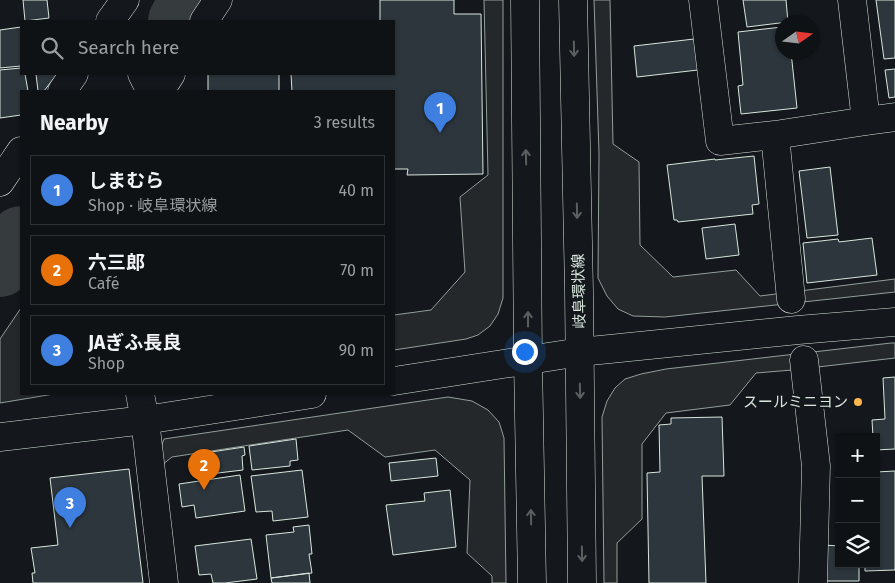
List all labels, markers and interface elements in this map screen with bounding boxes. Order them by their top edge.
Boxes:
north arrow [775,15,820,60]
search box [20,20,395,75]
icon: search [38,34,66,62]
text: Search here [78,36,179,59]
one-way arrow [569,40,579,56]
pin: 1 [424,92,456,133]
text: Nearby [40,110,108,136]
text: 3 results [314,113,375,132]
one-way arrow [522,149,531,165]
text: しまむら [88,169,164,192]
text: 1 [53,181,61,200]
text: 40 m [339,181,374,200]
text: Shop · 岐阜環状線 [88,196,217,215]
one-way arrow [572,202,582,219]
text: 六三郎 [88,251,145,274]
street label: 岐阜環状線 [569,253,589,329]
text: 2 [53,261,61,280]
text: 70 m [340,261,374,280]
text: Café [88,274,119,293]
one-way arrow [523,312,533,328]
text: JAぎふ長良 [88,331,181,354]
your location [512,339,538,365]
text: 3 [53,341,61,360]
text: 90 m [339,341,374,360]
text: Shop [88,354,125,373]
one-way arrow [575,382,585,399]
place label: スールミニヨン [743,393,848,411]
marker: スールミニヨン [852,396,864,408]
map controls [835,433,880,568]
button: + [835,433,880,478]
pin: 2 [188,449,220,490]
button: − [835,478,880,523]
pin: 3 [54,487,86,528]
one-way arrow [526,509,536,526]
button: layers [835,523,880,568]
one-way arrow [577,545,587,561]

